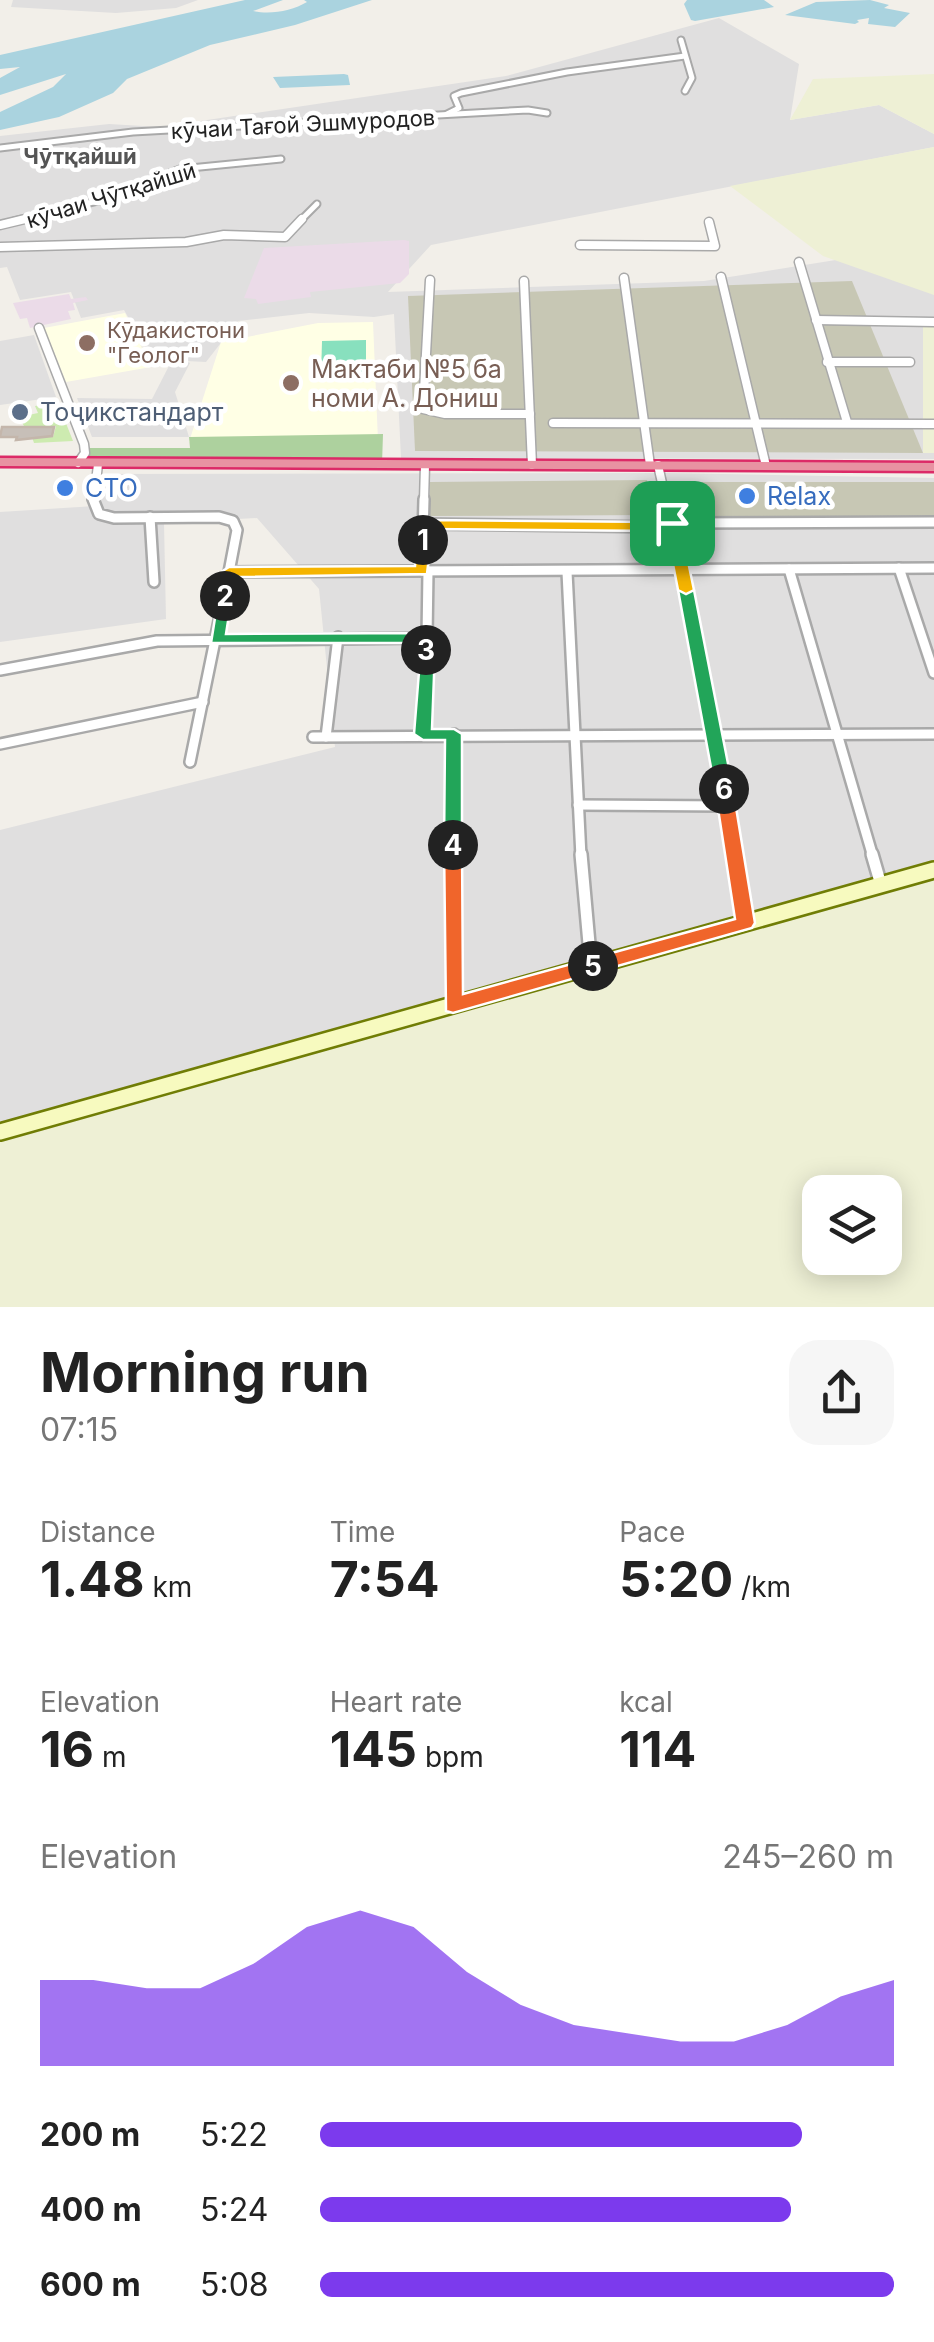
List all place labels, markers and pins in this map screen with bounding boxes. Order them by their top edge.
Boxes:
place label: Кӯдакистони "Геолог" [107,317,245,368]
marker: Кӯдакистони "Геолог" [76,332,98,354]
place label: Мактаби №5 ба номи А. Дониш [311,354,502,413]
marker: Мактаби №5 ба номи А. Дониш [280,372,302,394]
place label: Тоҷикстандарт [40,397,224,427]
marker: Тоҷикстандарт [9,401,31,423]
place label: СТО [85,473,138,503]
marker: СТО [54,477,76,499]
pin [630,481,715,566]
place label: Relax [767,481,831,511]
marker: Relax [736,485,758,507]
pin: 1 [398,515,448,565]
pin: 2 [200,571,250,621]
pin: 3 [401,625,451,675]
pin: 6 [699,764,749,814]
pin: 4 [428,820,478,870]
pin: 5 [568,941,618,991]

